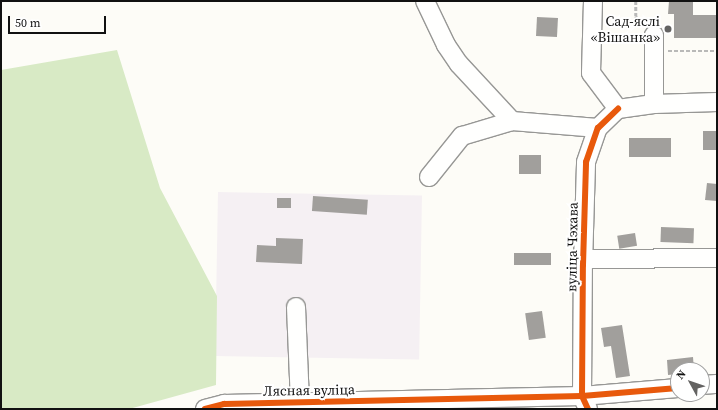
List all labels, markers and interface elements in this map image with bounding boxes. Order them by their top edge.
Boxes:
scale bar [10,8,108,34]
place label: Сад-яслі «Вішанка» [591,13,660,46]
text: 50 m [15,15,41,31]
marker: Сад-яслі «Вішанка» [663,24,673,34]
street label: вуліца Чэхава [563,202,581,292]
north arrow [670,362,710,402]
text: N [673,367,690,383]
street label: Лясная вуліца [263,381,355,399]

